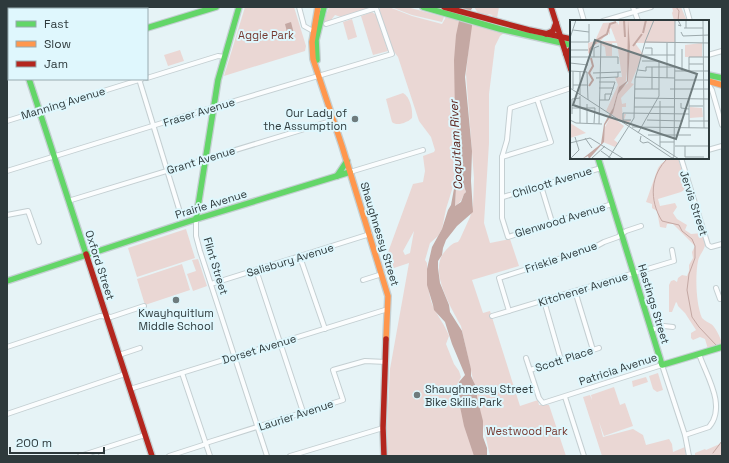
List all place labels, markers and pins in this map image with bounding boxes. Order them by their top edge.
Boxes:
place label: Our Lady of the Assumption [263,106,347,133]
marker: Our Lady of the Assumption [350,114,360,124]
marker: Kwayhquitlum Middle School [171,295,181,305]
place label: Kwayhquitlum Middle School [138,306,214,333]
place label: Shaughnessy Street Bike Skills Park [425,382,533,409]
marker: Shaughnessy Street Bike Skills Park [412,390,422,400]

